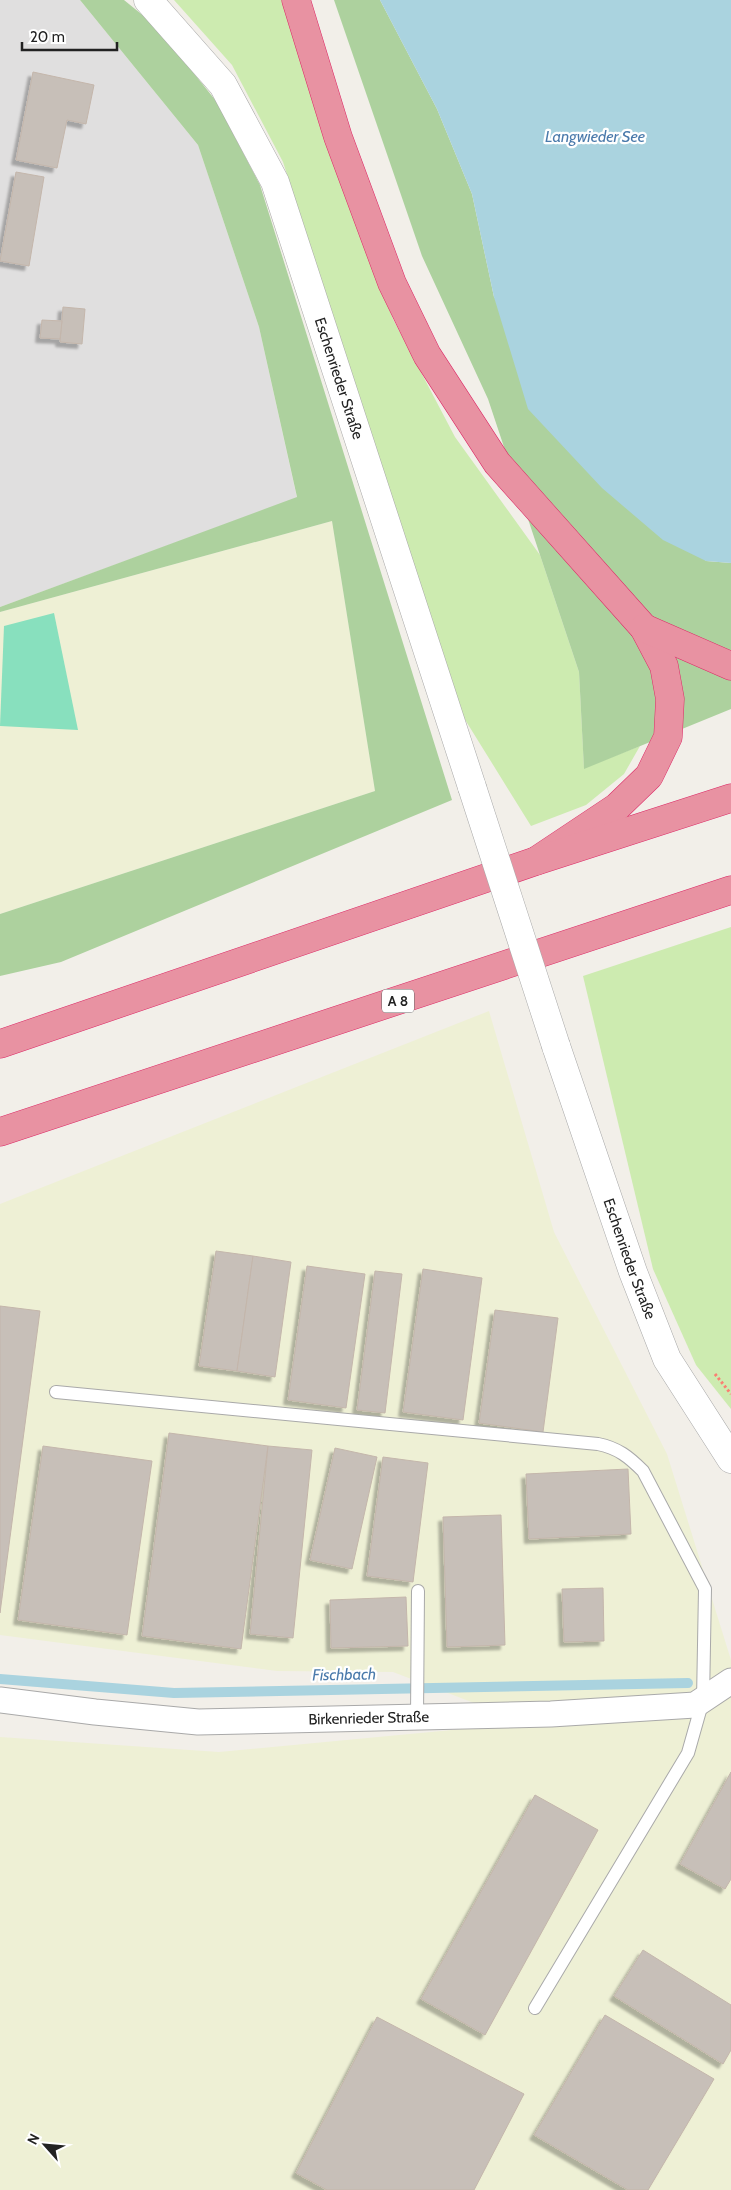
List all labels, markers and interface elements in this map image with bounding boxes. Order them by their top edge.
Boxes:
scale bar [22,20,118,52]
text: 20 m [30,28,65,46]
water label: Langwieder See [545,127,645,146]
street label: Eschenrieder Straße [311,315,367,442]
road number: A 8 [382,989,414,1012]
street label: Eschenrieder Straße [600,1196,660,1322]
water label: Fischbach [312,1664,376,1685]
street label: Birkenrieder Straße [308,1708,430,1728]
north arrow [20,2120,70,2170]
text: N [23,2131,44,2148]

